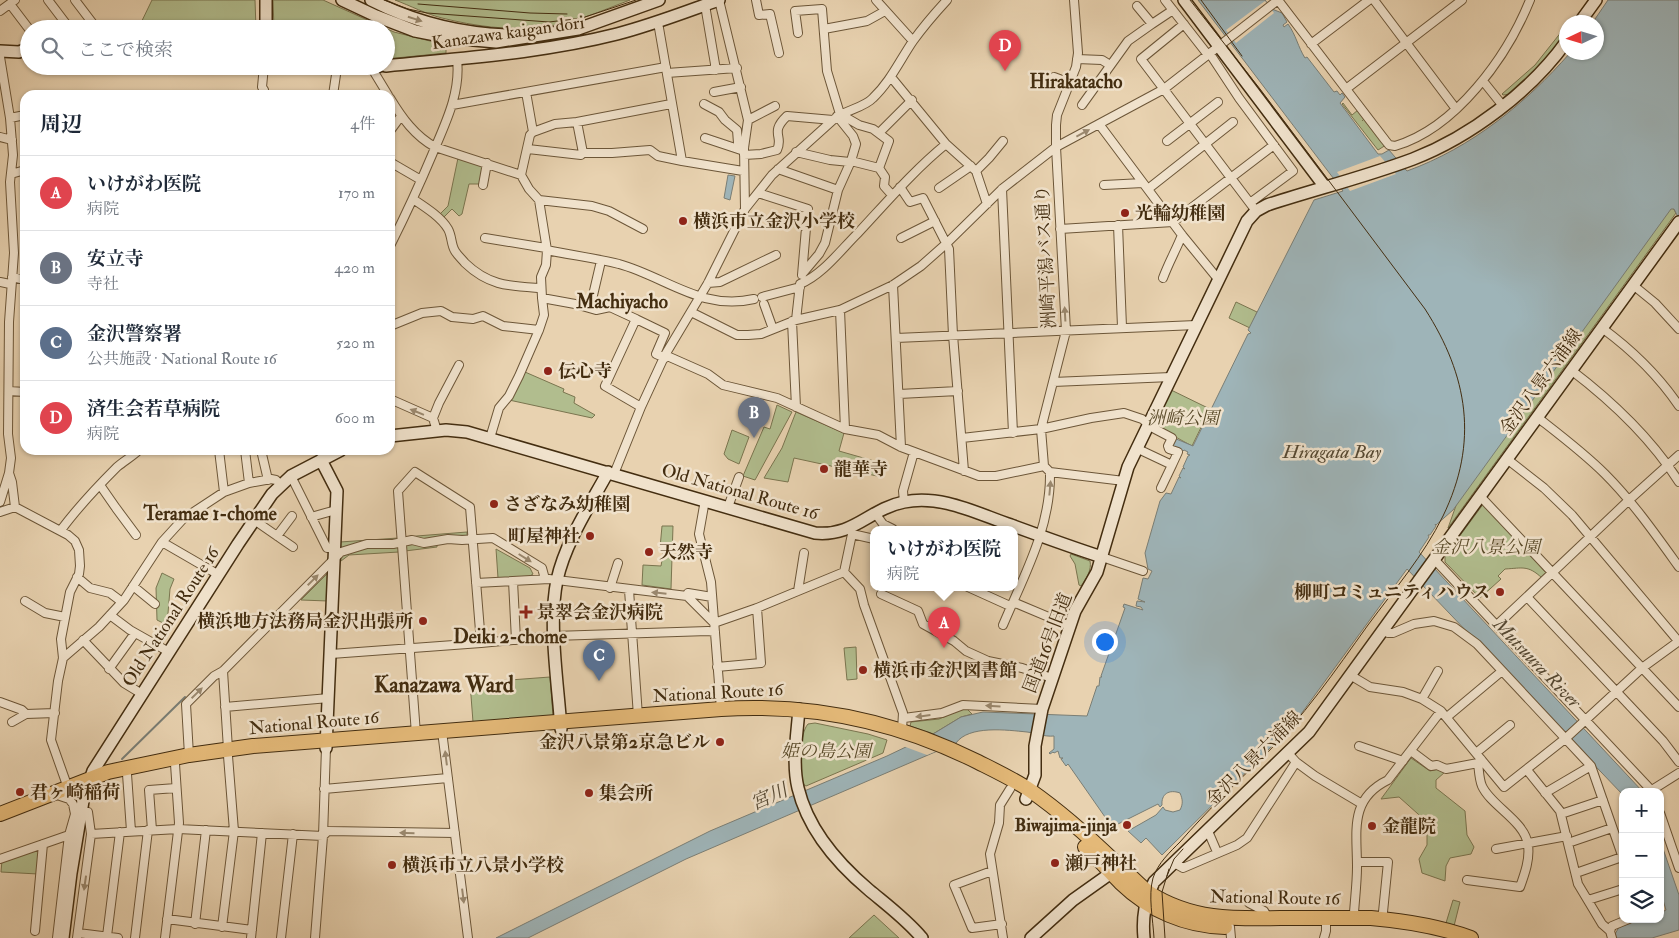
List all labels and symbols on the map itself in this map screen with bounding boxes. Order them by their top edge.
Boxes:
street label: Kanazawa kaigan dōri [430,11,586,55]
north arrow [1559,15,1604,60]
one-way arrow [408,16,423,24]
pin: D [989,30,1021,71]
district label: Hirakatacho [1030,70,1123,94]
one-way arrow [1076,129,1090,137]
street label: 洲崎平潟バス通り [1031,184,1061,330]
place label: 光輪幼稚園 [1135,202,1225,225]
marker: 光輪幼稚園 [1119,207,1131,219]
place label: 横浜市立金沢小学校 [693,210,855,233]
marker: 横浜市立金沢小学校 [677,215,689,227]
district label: Machiyacho [575,290,668,315]
one-way arrow [1061,306,1069,322]
street label: 金沢八景六浦線 [1495,324,1587,440]
place label: 伝心寺 [558,360,612,383]
marker: 伝心寺 [542,365,554,377]
pin: B [738,397,770,438]
park label: 洲崎公園 [1147,407,1222,430]
one-way arrow [410,408,425,415]
water label: Hiragata Bay [1282,440,1382,464]
place label: 龍華寺 [834,458,888,481]
street label: Old National Route 16 [659,459,822,526]
marker: 龍華寺 [818,463,830,475]
one-way arrow [1046,480,1054,496]
place label: さざなみ幼稚園 [504,493,630,516]
marker: さざなみ幼稚園 [488,498,500,510]
district label: Teramae 1-chome [142,502,277,526]
place label: 町屋神社 [508,525,580,548]
marker: 町屋神社 [584,530,596,542]
park label: 金沢八景公園 [1432,536,1543,559]
place label: 天然寺 [659,541,713,564]
street label: Old National Route 16 [117,542,225,691]
marker: 天然寺 [643,546,655,558]
one-way arrow [519,553,532,562]
one-way arrow [307,574,319,586]
place label: 柳町コミュニティハウス [1294,581,1490,604]
marker: 柳町コミュニティハウス [1494,586,1506,598]
one-way arrow [651,589,667,597]
street label: 国道16号旧道 [1018,590,1078,696]
place label: 景翠会金沢病院 [537,601,663,624]
marker: 景翠会金沢病院 [519,605,533,619]
pin: A [928,607,960,648]
place label: 横浜地方法務局金沢出張所 [197,610,413,633]
water label: Mutsuura River [1487,612,1587,714]
marker: 横浜地方法務局金沢出張所 [417,615,429,627]
district label: Deiki 2-chome [453,625,567,649]
your location [1092,629,1118,655]
pin: C [583,640,615,681]
place label: 横浜市金沢図書館 [873,659,1017,682]
marker: 横浜市金沢図書館 [857,664,869,676]
district label: Kanazawa Ward [374,671,514,699]
street label: National Route 16 [652,678,785,708]
one-way arrow [191,687,203,699]
one-way arrow [985,702,1001,710]
street label: National Route 16 [248,706,381,740]
street label: 金沢八景六浦線 [1201,706,1307,812]
one-way arrow [915,712,931,720]
place label: 金沢八景第2京急ビル [539,731,710,754]
marker: 金沢八景第2京急ビル [714,736,726,748]
park label: 姫の島公園 [781,740,874,763]
one-way arrow [442,750,450,766]
water label: 宮川 [747,777,793,816]
place label: 君ヶ崎稲荷 [30,781,120,804]
place label: 集会所 [599,782,653,805]
marker: 君ヶ崎稲荷 [14,786,26,798]
marker: 集会所 [583,787,595,799]
place label: Biwajima-jinja [1014,814,1118,837]
place label: 金龍院 [1382,815,1436,838]
marker: Biwajima-jinja [1121,819,1133,831]
marker: 金龍院 [1366,820,1378,832]
one-way arrow [398,829,414,837]
place label: 瀬戸神社 [1065,852,1137,875]
place label: 横浜市立八景小学校 [402,854,564,877]
marker: 瀬戸神社 [1049,857,1061,869]
marker: 横浜市立八景小学校 [386,859,398,871]
one-way arrow [81,875,89,891]
street label: National Route 16 [1210,885,1341,911]
one-way arrow [459,889,467,905]

